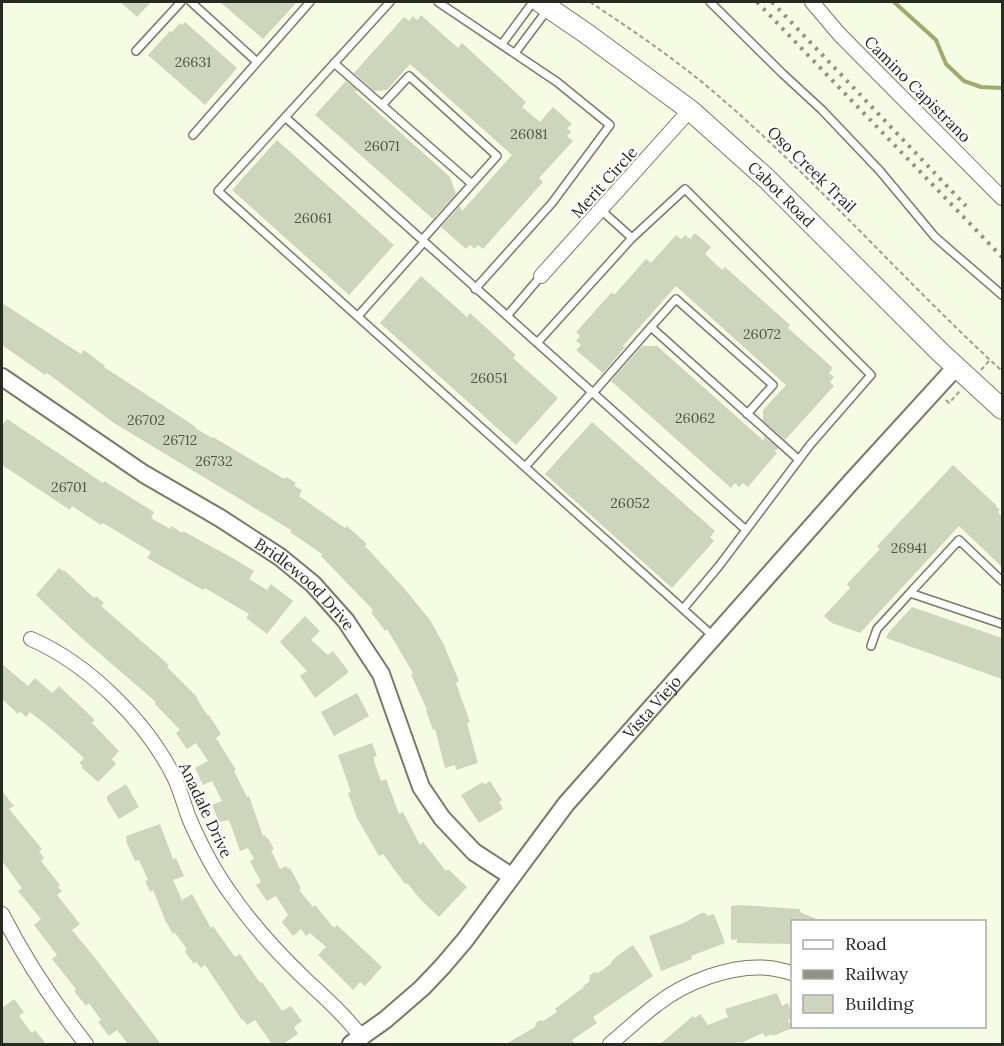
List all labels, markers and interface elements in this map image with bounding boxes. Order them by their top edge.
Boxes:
street label: Camino Capistrano [860,31,976,147]
house number: 26631 [175,53,211,71]
street label: Oso Creek Trail [763,122,861,216]
house number: 26081 [510,125,548,143]
house number: 26071 [364,137,400,155]
street label: Merit Circle [567,142,642,222]
street label: Cabot Road [744,157,819,231]
house number: 26061 [294,209,332,227]
house number: 26072 [743,325,781,343]
house number: 26051 [470,369,508,387]
house number: 26062 [675,409,715,427]
house number: 26702 [127,411,165,429]
house number: 26712 [163,431,197,449]
house number: 26732 [195,452,233,470]
house number: 26701 [51,478,87,496]
house number: 26052 [610,494,650,512]
street label: Bridlewood Drive [251,533,359,634]
house number: 26941 [891,539,927,557]
street label: Vista Viejo [618,671,685,743]
street label: Anadale Drive [175,758,237,861]
legend [791,920,986,1028]
text: Road [845,932,887,955]
text: Railway [845,962,909,985]
text: Building [845,992,915,1015]

